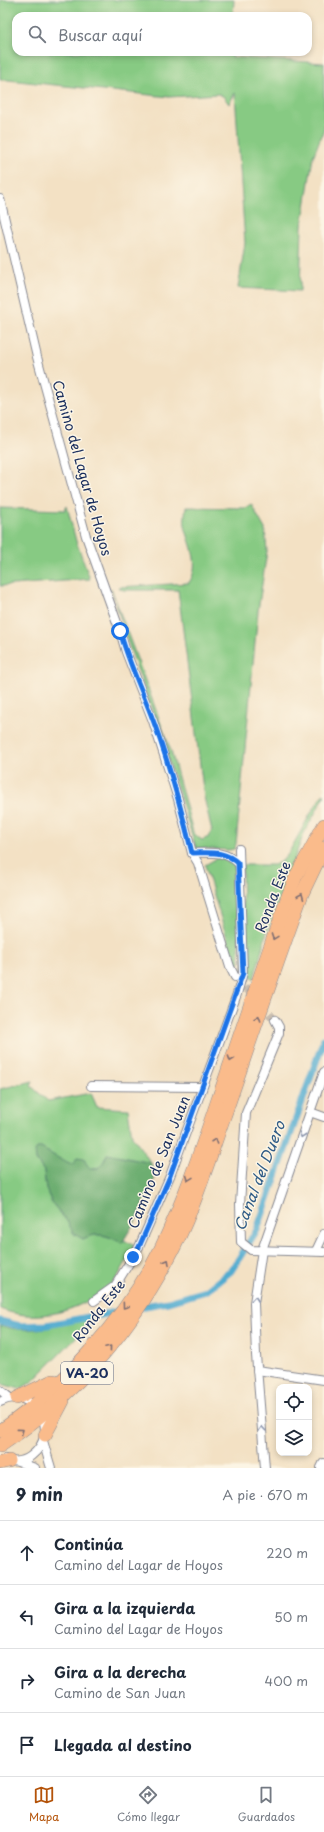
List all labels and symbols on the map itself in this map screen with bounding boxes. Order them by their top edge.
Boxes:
street label: Camino del Lagar de Hoyos [47,378,118,558]
route start [111,622,129,640]
street label: Ronda Este [249,858,296,935]
one-way arrow [297,893,305,900]
one-way arrow [270,933,279,940]
one-way arrow [253,1015,262,1022]
one-way arrow [227,1056,236,1063]
street label: Camino de San Juan [122,1092,195,1232]
water label: Canal del Duero [227,1117,290,1234]
one-way arrow [298,1132,306,1139]
one-way arrow [211,1138,219,1145]
one-way arrow [186,1175,194,1182]
route end [124,1248,142,1266]
one-way arrow [162,1259,169,1266]
street label: Ronda Este [67,1275,130,1347]
one-way arrow [250,1296,259,1302]
one-way arrow [123,1302,130,1309]
one-way arrow [104,1345,111,1352]
road number: VA-20 [61,1362,113,1384]
one-way arrow [258,1426,267,1432]
one-way arrow [17,1429,24,1436]

